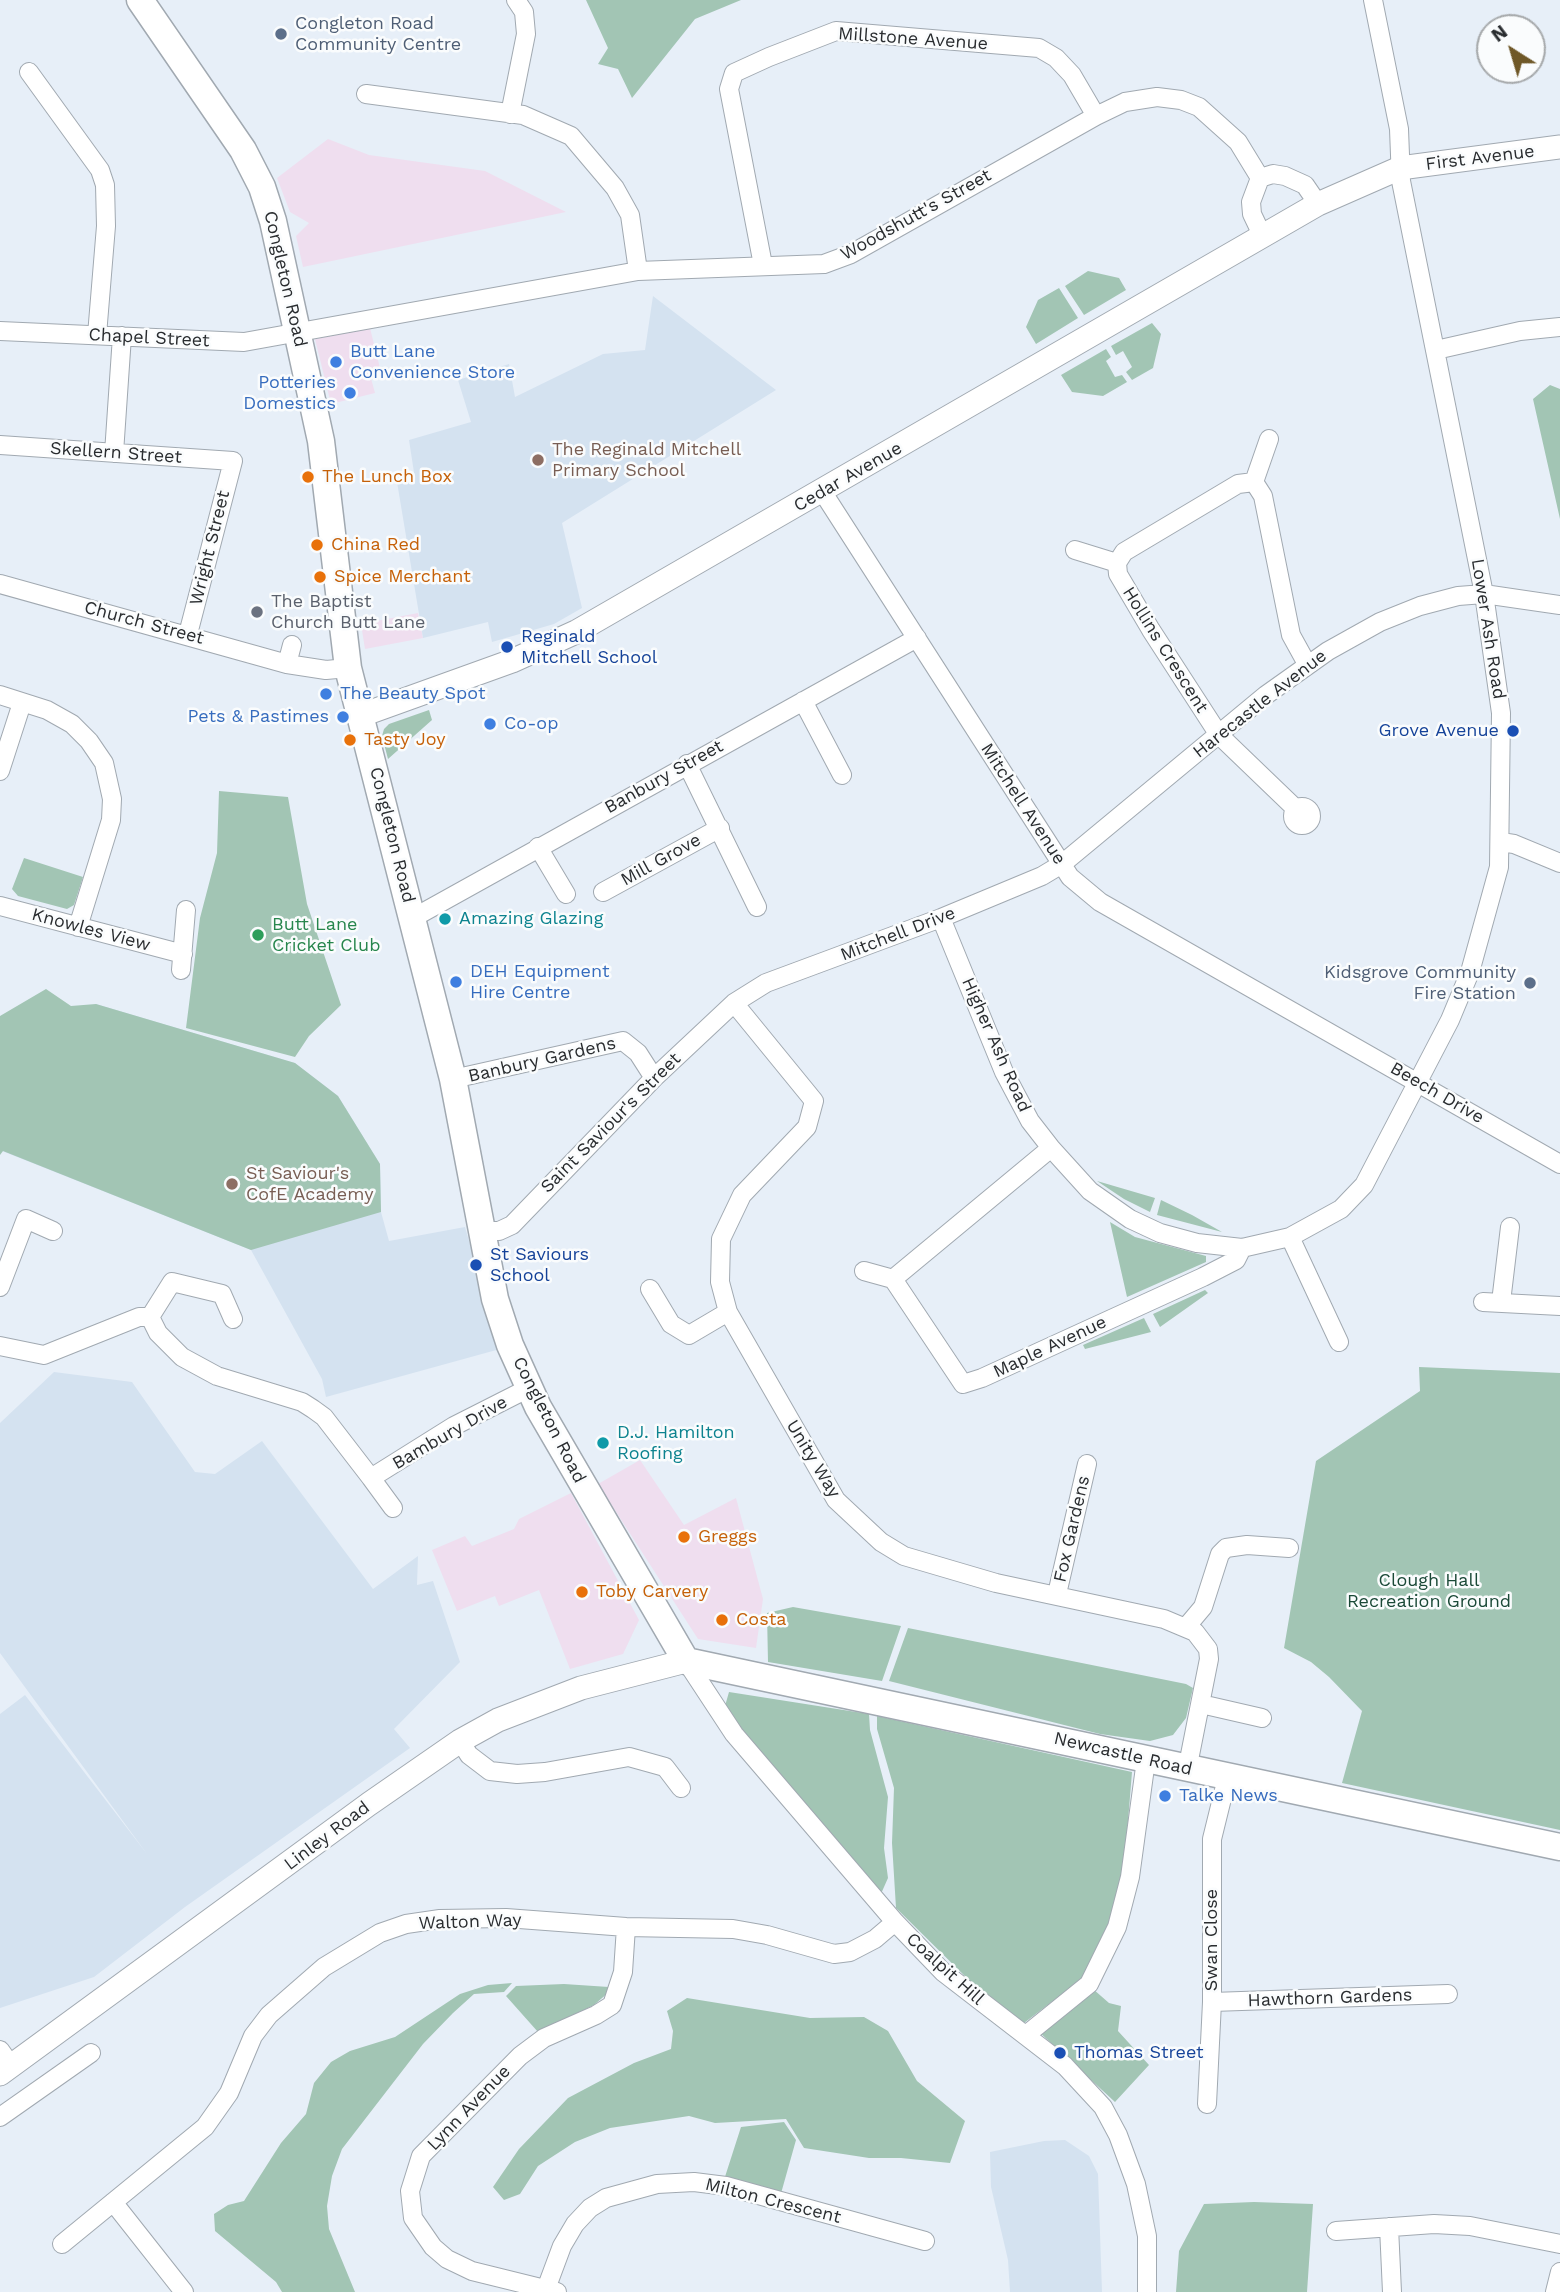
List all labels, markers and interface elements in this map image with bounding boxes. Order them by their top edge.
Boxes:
place label: Congleton Road Community Centre [295,13,461,56]
north arrow [1476,14,1546,84]
text: N [1487,20,1512,47]
street label: Millstone Avenue [837,23,989,55]
marker: Congleton Road Community Centre [273,26,289,42]
street label: First Avenue [1424,141,1536,175]
street label: Woodshutt's Street [837,165,995,265]
street label: Congleton Road [259,209,311,349]
street label: Chapel Street [88,324,210,352]
place label: Butt Lane Convenience Store [350,341,515,384]
marker: Butt Lane Convenience Store [328,354,344,370]
place label: Potteries Domestics [243,372,336,414]
marker: Potteries Domestics [342,385,358,401]
street label: Cedar Avenue [790,437,906,517]
street label: Skellern Street [49,438,183,468]
place label: The Reginald Mitchell Primary School [552,439,741,482]
marker: The Reginald Mitchell Primary School [530,452,546,468]
place label: The Lunch Box [322,466,452,488]
marker: The Lunch Box [300,469,316,485]
street label: Wright Street [185,488,235,608]
place label: China Red [331,534,420,556]
marker: China Red [309,537,325,553]
street label: Lower Ash Road [1466,557,1510,701]
place label: Spice Merchant [334,566,471,588]
marker: Spice Merchant [312,569,328,585]
street label: Hollins Crescent [1117,583,1213,717]
place label: The Baptist Church Butt Lane [271,591,425,634]
street label: Church Street [82,597,206,649]
marker: The Baptist Church Butt Lane [249,604,265,620]
place label: Reginald Mitchell School [521,626,657,668]
marker: Reginald Mitchell School [499,639,515,655]
street label: Harecastle Avenue [1189,645,1331,763]
place label: The Beauty Spot [340,683,485,705]
marker: The Beauty Spot [318,686,334,702]
place label: Pets & Pastimes [188,706,329,728]
marker: Pets & Pastimes [335,709,351,725]
place label: Co-op [504,713,558,735]
marker: Co-op [482,716,498,732]
place label: Grove Avenue [1379,720,1499,742]
marker: Grove Avenue [1505,723,1521,739]
place label: Tasty Joy [364,729,446,751]
marker: Tasty Joy [342,732,358,748]
street label: Banbury Street [601,735,727,819]
street label: Mitchell Avenue [976,739,1070,869]
street label: Congleton Road [365,765,419,905]
street label: Mill Grove [617,829,705,891]
street label: Mitchell Drive [838,902,958,966]
street label: Knowles View [29,904,153,956]
place label: Amazing Glazing [459,908,603,930]
marker: Amazing Glazing [437,911,453,927]
place label: Butt Lane Cricket Club [272,914,380,956]
marker: Butt Lane Cricket Club [250,927,266,943]
place label: DEH Equipment Hire Centre [470,961,610,1004]
place label: Kidsgrove Community Fire Station [1324,962,1516,1004]
marker: DEH Equipment Hire Centre [448,974,464,990]
street label: Higher Ash Road [957,974,1035,1116]
marker: Kidsgrove Community Fire Station [1522,975,1538,991]
street label: Banbury Gardens [466,1033,618,1087]
street label: Saint Saviour's Street [536,1048,686,1198]
street label: Beech Drive [1386,1057,1488,1129]
place label: St Saviour's CofE Academy [246,1163,373,1206]
marker: St Saviour's CofE Academy [224,1176,240,1192]
place label: St Saviours School [490,1244,589,1286]
marker: St Saviours School [468,1257,484,1273]
street label: Maple Avenue [990,1311,1110,1383]
street label: Congleton Road [508,1353,590,1487]
street label: Bambury Drive [389,1391,511,1475]
street label: Unity Way [781,1416,845,1502]
place label: D.J. Hamilton Roofing [617,1422,735,1464]
marker: D.J. Hamilton Roofing [595,1435,611,1451]
street label: Fox Gardens [1049,1474,1095,1584]
place label: Greggs [698,1526,757,1548]
marker: Greggs [676,1529,692,1545]
park label: Clough Hall Recreation Ground [1347,1570,1511,1612]
place label: Toby Carvery [596,1581,708,1603]
marker: Toby Carvery [574,1584,590,1600]
place label: Costa [736,1609,786,1631]
marker: Costa [714,1612,730,1628]
street label: Newcastle Road [1052,1728,1194,1780]
place label: Talke News [1179,1785,1278,1807]
marker: Talke News [1157,1788,1173,1804]
street label: Linley Road [280,1797,374,1875]
street label: Swan Close [1201,1889,1223,1991]
street label: Walton Way [418,1909,522,1935]
street label: Coalpit Hill [902,1928,988,2010]
street label: Hawthorn Gardens [1247,1984,1413,2012]
place label: Thomas Street [1074,2042,1204,2064]
marker: Thomas Street [1052,2045,1068,2061]
street label: Lynn Avenue [423,2061,515,2155]
street label: Milton Crescent [703,2174,843,2228]

